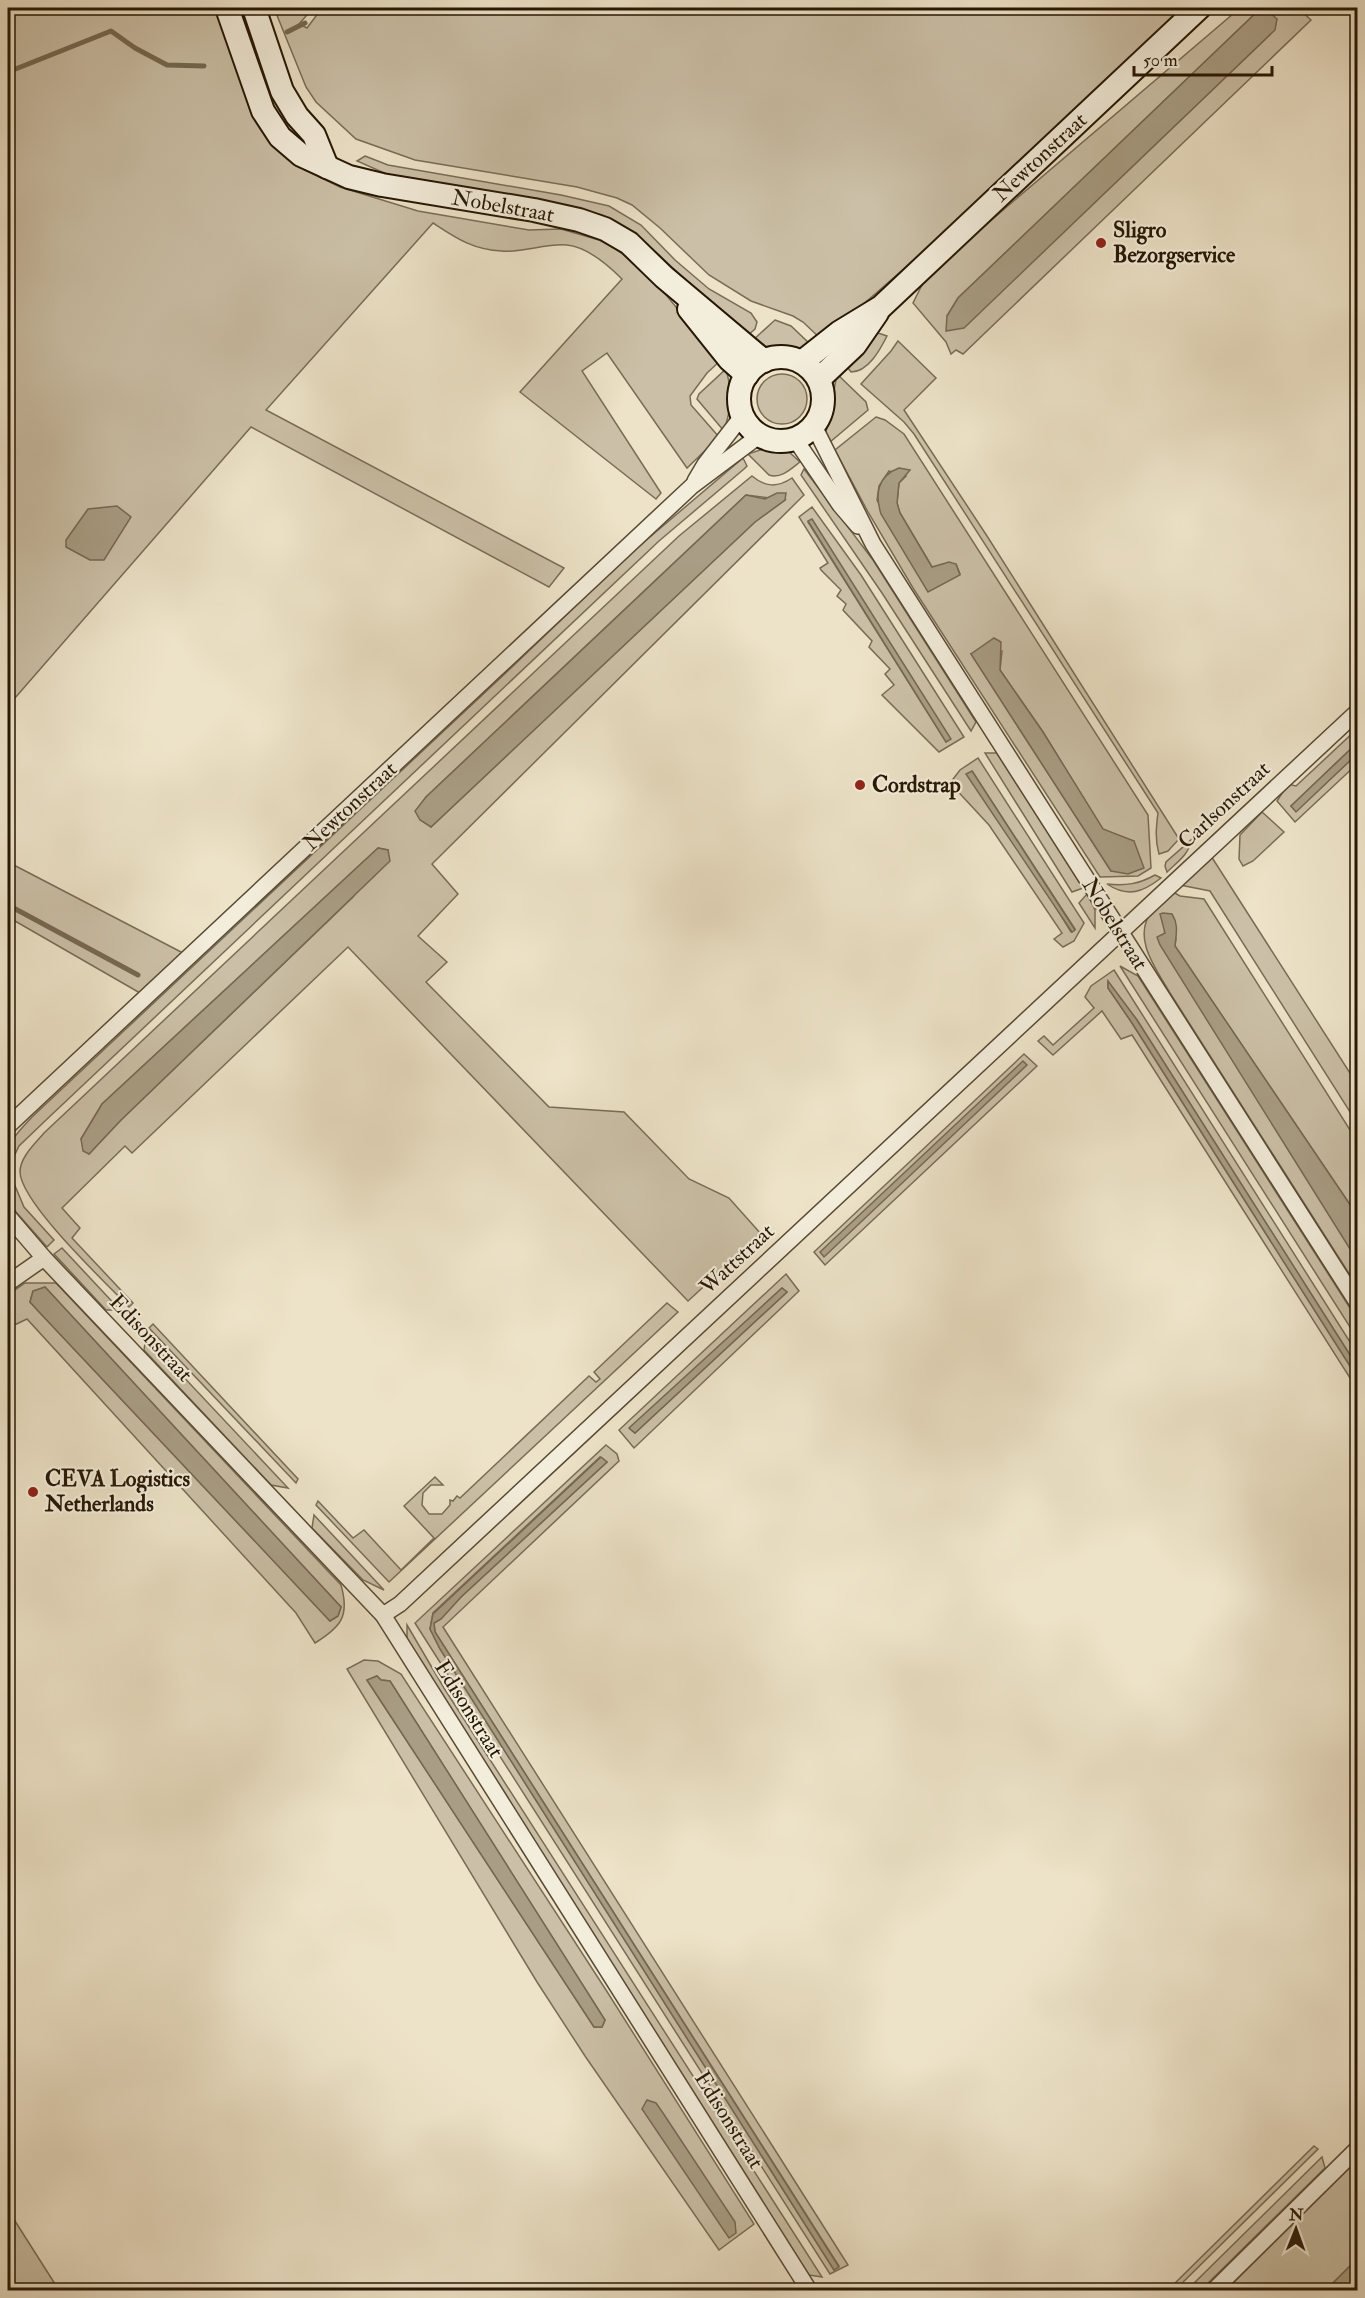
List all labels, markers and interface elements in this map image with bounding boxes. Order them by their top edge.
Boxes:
scale bar [1134,39,1272,77]
text: 50 m [1143,49,1178,72]
street label: Newtonstraat [987,106,1093,208]
street label: Nobelstraat [450,183,556,229]
place label: Sligro Bezorgservice [1113,216,1236,270]
marker: Sligro Bezorgservice [1094,236,1108,250]
street label: Newtonstraat [297,755,403,857]
street label: Carlsonstraat [1172,755,1276,855]
place label: Cordstrap [872,771,961,800]
marker: Cordstrap [853,778,867,792]
street label: Nobelstraat [1076,873,1154,975]
street label: Wattstraat [693,1217,780,1301]
street label: Edisonstraat [103,1288,199,1388]
place label: CEVA Logistics Netherlands [44,1465,190,1518]
marker: CEVA Logistics Netherlands [26,1485,40,1499]
street label: Edisonstraat [428,1655,510,1763]
street label: Edisonstraat [688,2066,770,2174]
north arrow [1266,2199,1326,2259]
text: N [1288,2205,1304,2225]

